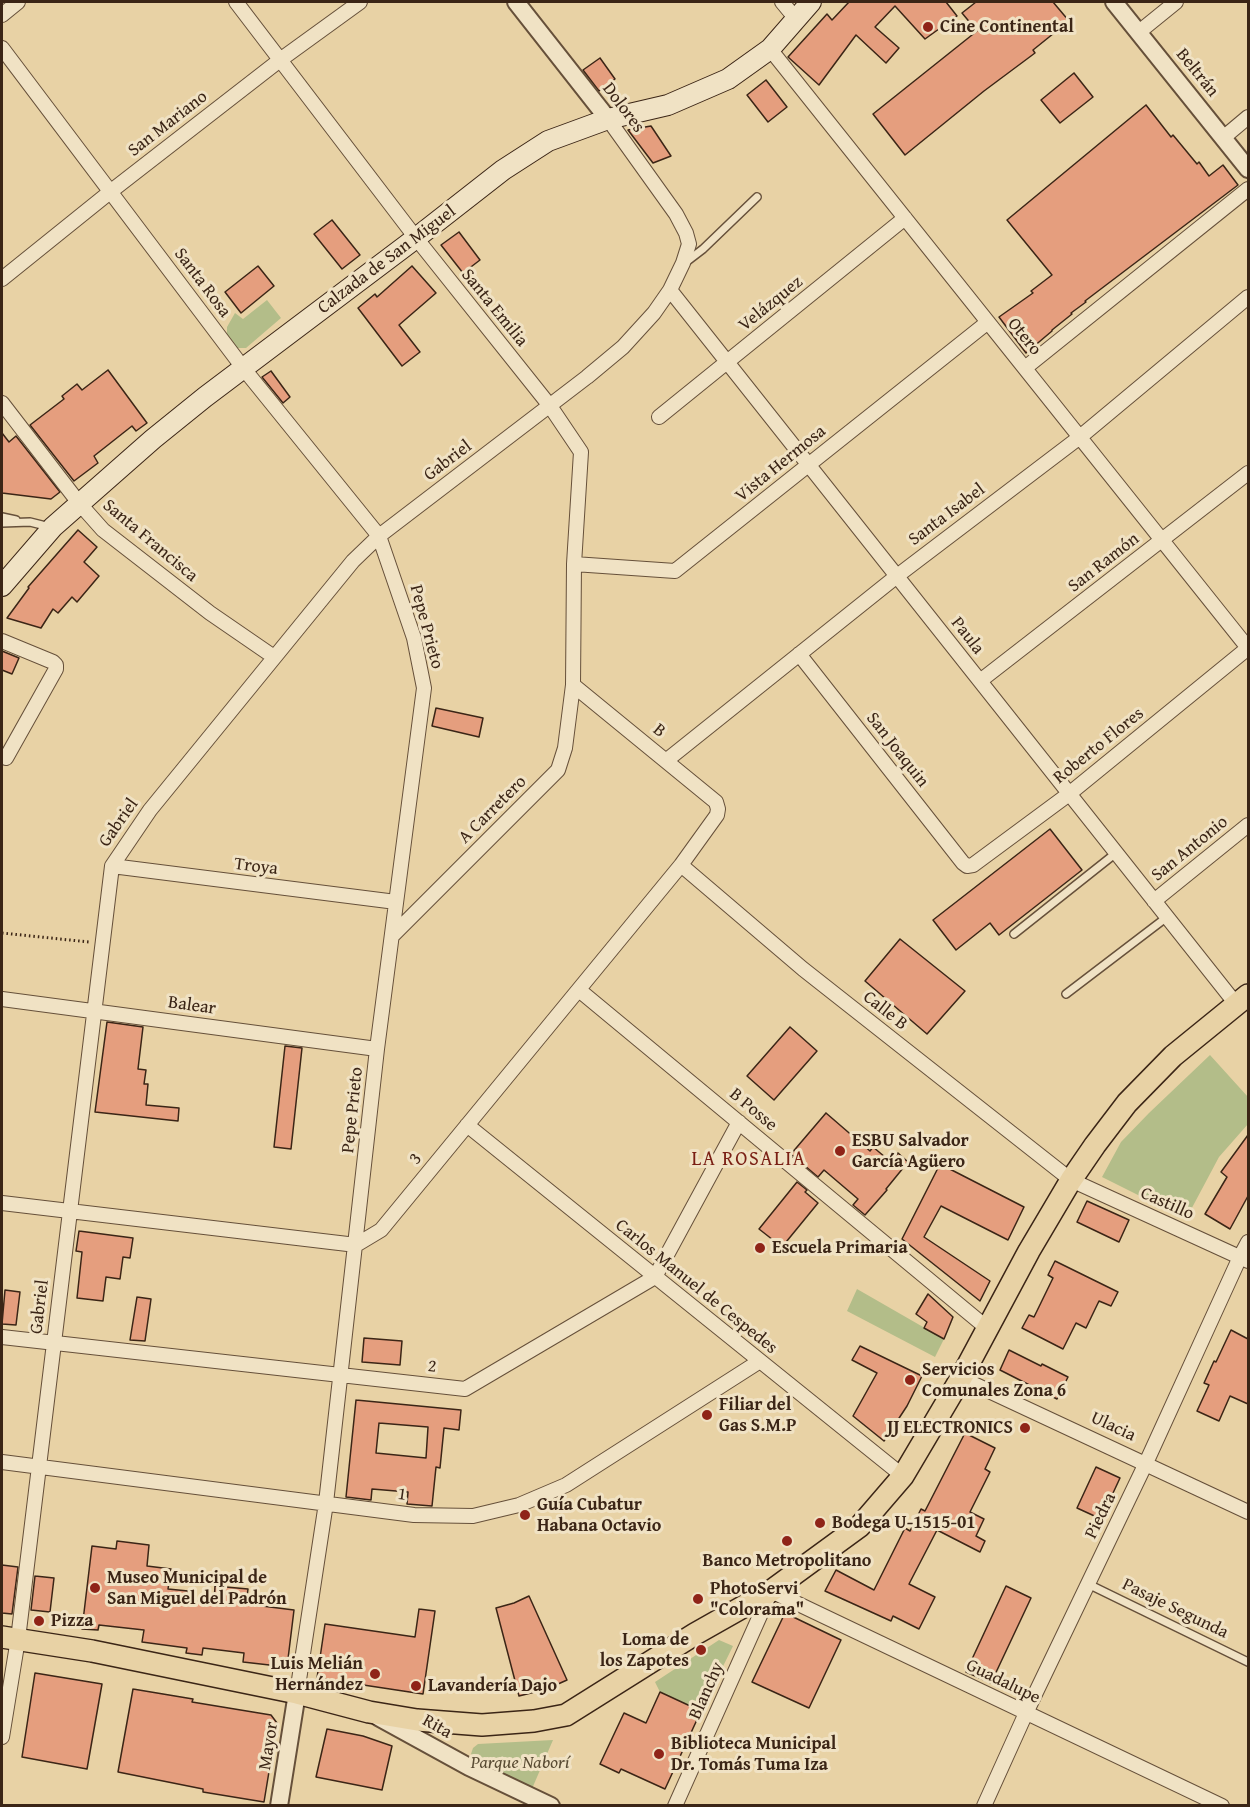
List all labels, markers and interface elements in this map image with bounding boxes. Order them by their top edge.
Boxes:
place label: Cine Continental [940,16,1074,38]
marker: Cine Continental [921,20,935,34]
street label: Beltrán [1171,44,1223,102]
street label: Dolores [597,79,649,137]
street label: San Mariano [124,86,212,162]
street label: Calzada de San Miguel [314,201,460,319]
street label: Santa Rosa [169,244,235,322]
street label: Santa Emilia [456,265,532,351]
street label: Velázquez [735,272,807,336]
street label: Otero [1002,314,1046,360]
street label: Vista Hermosa [731,421,831,507]
street label: Gabriel [420,436,476,486]
street label: Santa Isabel [904,479,990,551]
street label: Santa Francisca [98,495,202,587]
street label: San Ramón [1064,529,1144,597]
street label: Pepe Prieto [404,582,448,672]
street label: Paula [946,613,988,659]
street label: Roberto Flores [1049,703,1149,789]
street label: San Joaquin [861,708,933,792]
street label: B [648,719,670,743]
street label: A Carretero [454,771,532,849]
street label: Gabriel [95,795,143,851]
street label: San Antonio [1147,812,1233,886]
street label: Troya [233,854,279,880]
street label: Calle B [858,987,912,1035]
street label: Balear [167,992,217,1020]
street label: Pepe Prieto [338,1066,368,1154]
street label: B Posse [725,1084,781,1136]
place label: ESBU Salvador García Agüero [852,1130,969,1172]
marker: ESBU Salvador García Agüero [833,1144,847,1158]
district label: LA ROSALIA [692,1148,806,1172]
street label: 3 [405,1149,427,1169]
street label: Castillo [1137,1183,1197,1225]
street label: Carlos Manuel de Cespedes [611,1215,781,1359]
place label: Escuela Primaria [772,1237,908,1259]
marker: Escuela Primaria [753,1241,767,1255]
street label: Gabriel [26,1279,54,1335]
street label: 2 [427,1356,437,1378]
place label: Servicios Comunales Zona 6 [922,1359,1066,1402]
marker: Servicios Comunales Zona 6 [903,1373,917,1387]
place label: Filiar del Gas S.M.P [719,1394,796,1436]
street label: Ulacia [1087,1407,1139,1447]
marker: Filiar del Gas S.M.P [700,1408,714,1422]
place label: JJ ELECTRONICS [887,1417,1013,1439]
marker: JJ ELECTRONICS [1018,1421,1032,1435]
street label: 1 [396,1484,408,1506]
street label: Piedra [1081,1489,1121,1543]
place label: Guía Cubatur Habana Octavio [537,1494,661,1537]
marker: Guía Cubatur Habana Octavio [518,1508,532,1522]
place label: Bodega U-1515-01 [832,1512,976,1534]
marker: Bodega U-1515-01 [813,1516,827,1530]
marker: Banco Metropolitano [780,1534,794,1548]
place label: Banco Metropolitano [703,1550,871,1572]
place label: Museo Municipal de San Miguel del Padrón [107,1567,287,1610]
street label: Pasaje Segunda [1118,1574,1232,1644]
place label: PhotoServi "Colorama" [710,1578,804,1620]
marker: Museo Municipal de San Miguel del Padrón [88,1581,102,1595]
marker: PhotoServi "Colorama" [691,1592,705,1606]
place label: Pizza [51,1610,93,1632]
marker: Pizza [32,1614,46,1628]
place label: Loma de los Zapotes [600,1629,689,1672]
marker: Loma de los Zapotes [694,1643,708,1657]
place label: Luis Melián Hernández [271,1653,363,1696]
street label: Guadalupe [962,1655,1044,1709]
street label: Blanchy [685,1659,729,1723]
marker: Luis Melián Hernández [368,1667,382,1681]
place label: Lavandería Dajo [428,1675,557,1697]
marker: Lavandería Dajo [409,1679,423,1693]
street label: Rita [419,1710,455,1744]
street label: Mayor [255,1720,283,1772]
place label: Biblioteca Municipal Dr. Tomás Tuma Iza [671,1733,836,1776]
marker: Biblioteca Municipal Dr. Tomás Tuma Iza [652,1747,666,1761]
park label: Parque Naborí [471,1752,569,1774]

